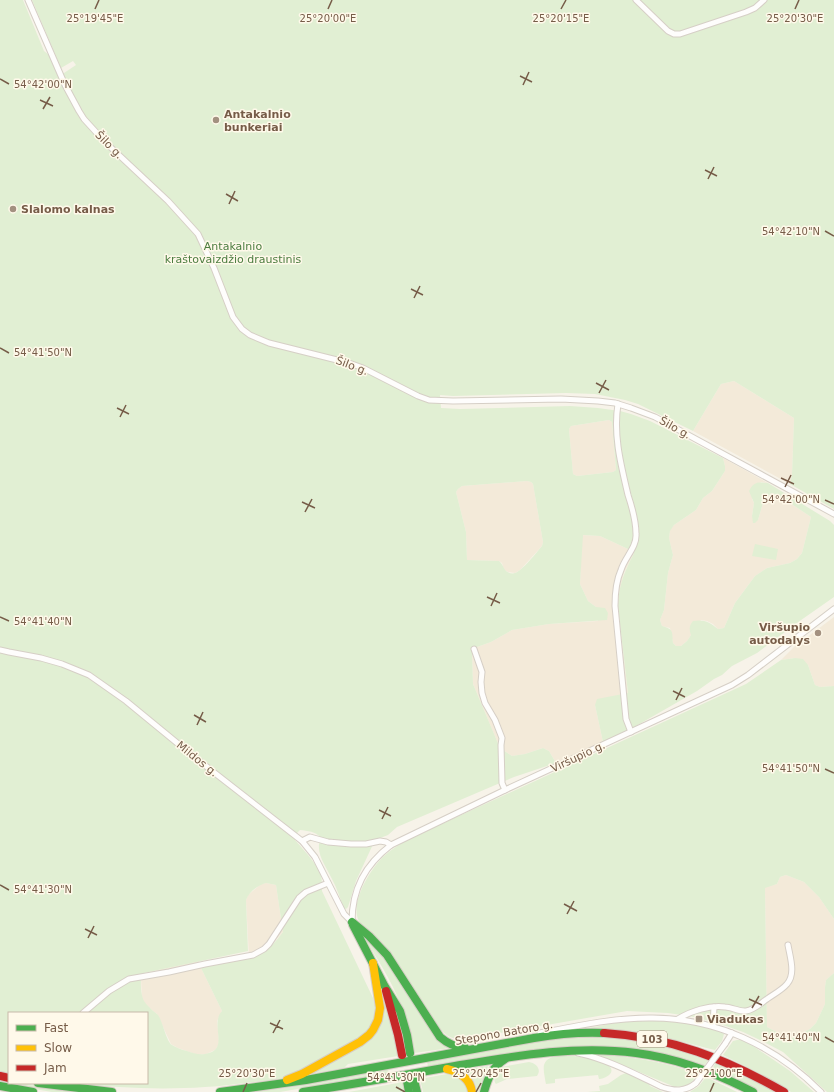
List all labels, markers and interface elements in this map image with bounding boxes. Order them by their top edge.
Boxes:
text: 25°19'45"E [67,13,123,24]
text: 25°20'00"E [300,13,356,24]
text: 25°20'15"E [533,13,589,24]
text: 25°20'30"E [767,13,823,24]
text: 54°42'00"N [14,79,72,90]
place label: Antakalnio bunkeriai [224,108,291,134]
marker: Antakalnio bunkeriai [211,115,221,125]
street label: Šilo g. [92,128,126,162]
place label: Slalomo kalnas [21,203,115,216]
marker: Slalomo kalnas [8,204,18,214]
text: 54°42'10"N [762,226,820,237]
park label: Antakalnio kraštovaizdžio draustinis [165,240,302,266]
text: 54°41'50"N [14,347,72,358]
street label: Šilo g. [334,354,370,378]
street label: Šilo g. [657,414,693,442]
text: 54°42'00"N [762,494,820,505]
text: 54°41'40"N [14,616,72,627]
place label: Viršupio autodalys [749,621,810,647]
marker: Viršupio autodalys [813,628,823,638]
street label: Mildos g. [174,739,220,779]
street label: Viršupio g. [549,739,607,775]
text: 54°41'50"N [762,763,820,774]
text: 54°41'30"N [14,884,72,895]
legend [8,1012,148,1084]
place label: Viadukas [707,1013,764,1026]
marker: Viadukas [694,1014,704,1024]
street label: Stepono Batoro g. [454,1018,554,1048]
text: Fast [44,1021,68,1035]
road number: 103 [637,1031,667,1047]
text: 54°41'40"N [762,1032,820,1043]
text: Slow [44,1041,72,1055]
text: Jam [43,1061,67,1075]
text: 25°20'30"E [219,1068,275,1079]
text: 25°20'45"E [453,1068,509,1079]
text: 25°21'00"E [686,1068,742,1079]
text: 54°41'30"N [367,1072,425,1083]

